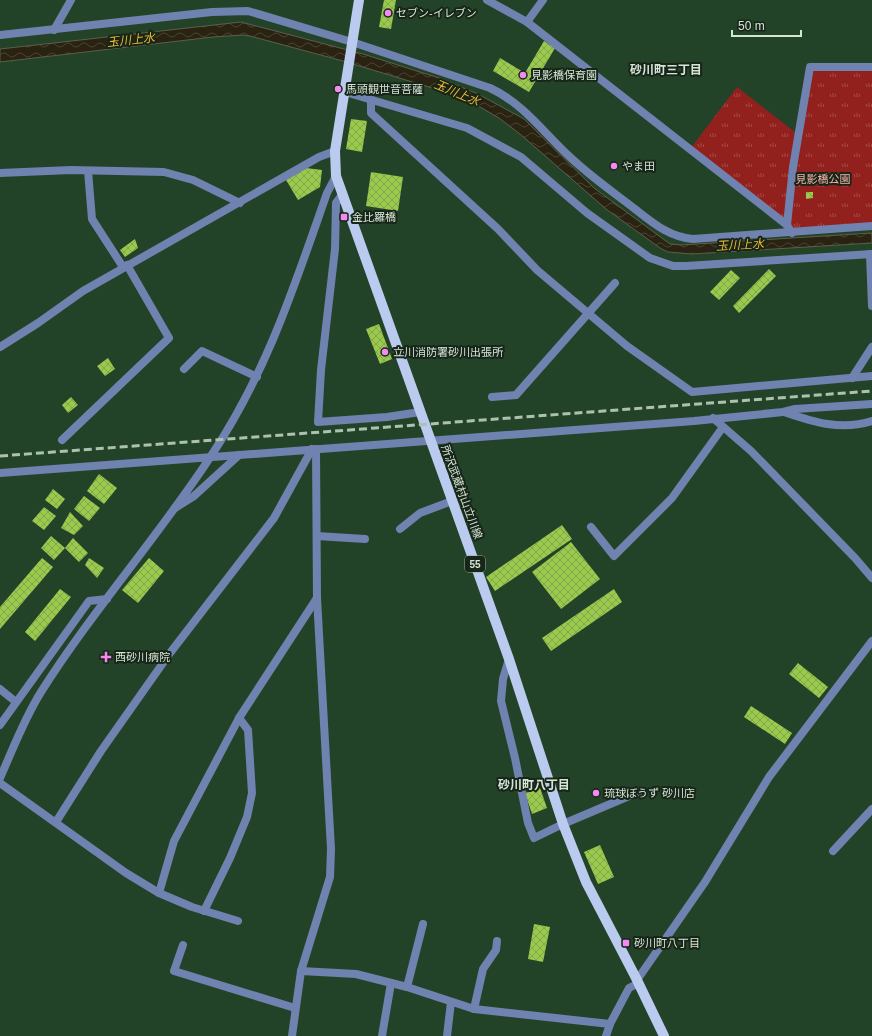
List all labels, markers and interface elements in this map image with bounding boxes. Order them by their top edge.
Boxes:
place label: セブン-イレブン [396,7,477,19]
marker: セブン-イレブン [383,8,393,18]
scale bar [732,12,801,38]
text: 50 m [738,19,765,33]
water label: 玉川上水 [106,30,158,49]
district label: 砂川町三丁目 [629,63,702,77]
place label: 見影橋保育園 [531,69,597,81]
marker: 見影橋保育園 [518,70,528,80]
water label: 玉川上水 [432,77,484,110]
place label: 馬頭観世音菩薩 [346,83,423,95]
marker: 馬頭観世音菩薩 [333,84,343,94]
place label: やま田 [622,160,655,172]
marker: やま田 [609,161,619,171]
park label: 見影橋公園 [796,173,851,185]
place label: 金比羅橋 [352,211,396,223]
marker: 金比羅橋 [339,212,349,222]
water label: 玉川上水 [716,237,766,253]
place label: 立川消防署砂川出張所 [393,346,504,358]
marker: 立川消防署砂川出張所 [380,347,390,357]
street label: 所沢武蔵村山立川線 [439,443,485,541]
road number: 55 [465,556,485,572]
marker: 西砂川病院 [100,651,112,663]
place label: 西砂川病院 [115,651,170,663]
district label: 砂川町八丁目 [497,778,570,792]
place label: 琉球ぼうず 砂川店 [604,787,695,799]
marker: 琉球ぼうず 砂川店 [591,788,601,798]
place label: 砂川町八丁目 [634,937,700,949]
marker: 砂川町八丁目 [621,938,631,948]

